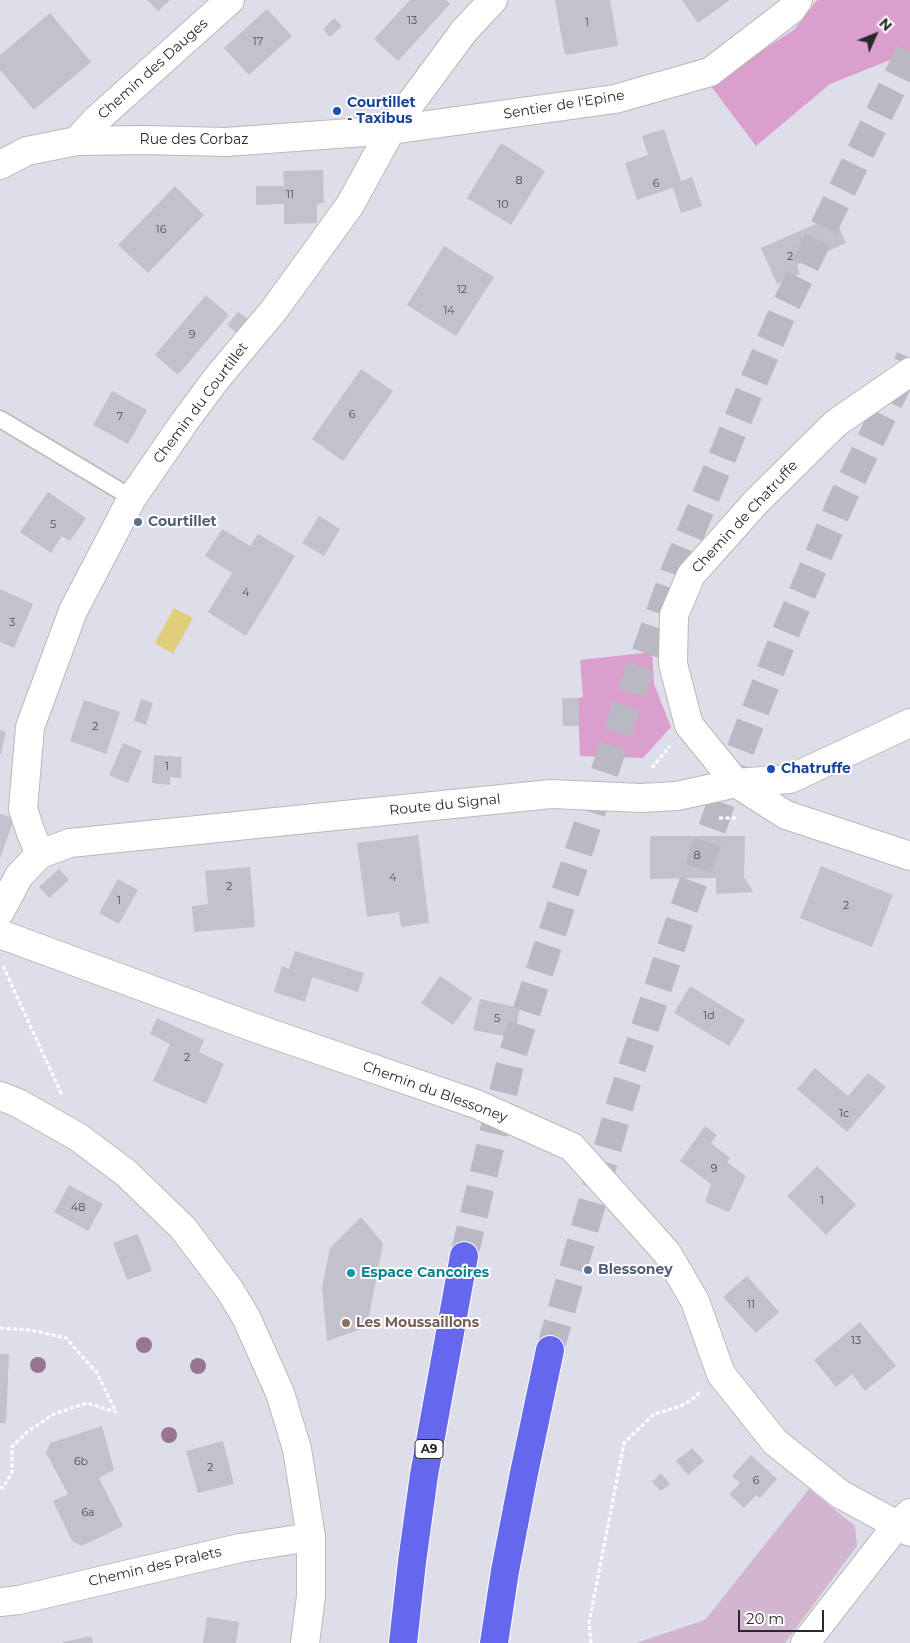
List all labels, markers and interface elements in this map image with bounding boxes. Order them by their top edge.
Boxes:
north arrow [850,10,900,60]
house number: 13 [407,14,417,28]
text: N [875,14,896,35]
street label: Chemin des Dauges [95,15,211,123]
house number: 1 [585,16,589,30]
house number: 17 [253,35,263,49]
street label: Sentier de l'Epine [502,87,626,123]
place label: Courtillet - Taxibus [347,95,416,128]
marker: Courtillet - Taxibus [331,105,343,117]
street label: Rue des Corbaz [140,132,248,148]
house number: 8 [515,174,523,188]
house number: 6 [653,177,659,191]
house number: 11 [286,188,294,202]
house number: 10 [497,198,509,212]
house number: 16 [156,223,166,237]
house number: 2 [787,250,793,264]
house number: 12 [457,283,467,297]
house number: 14 [443,304,455,318]
house number: 9 [189,328,195,342]
street label: Chemin du Courtillet [150,339,252,467]
house number: 6 [349,408,355,422]
house number: 7 [117,410,123,424]
street label: Chemin de Chatruffe [689,457,801,577]
place label: Courtillet [148,514,217,530]
marker: Courtillet [132,516,144,528]
house number: 5 [50,518,56,532]
house number: 4 [242,586,250,600]
house number: 3 [9,616,15,630]
house number: 2 [92,720,98,734]
house number: 1 [165,760,169,774]
place label: Chatruffe [781,761,851,777]
marker: Chatruffe [765,763,777,775]
street label: Route du Signal [388,791,502,819]
house number: 8 [693,849,701,863]
house number: 4 [389,871,397,885]
house number: 2 [226,880,232,894]
house number: 1 [117,894,121,908]
house number: 2 [843,899,849,913]
house number: 1d [703,1009,715,1023]
house number: 5 [494,1012,500,1026]
house number: 2 [184,1051,190,1065]
street label: Chemin du Blessoney [360,1058,510,1126]
house number: 1c [839,1107,849,1121]
house number: 9 [711,1162,717,1176]
house number: 1 [820,1194,824,1208]
house number: 48 [71,1201,85,1215]
place label: Blessoney [598,1262,673,1278]
marker: Blessoney [582,1264,594,1276]
place label: Espace Cancoires [361,1265,489,1281]
marker: Espace Cancoires [345,1267,357,1279]
house number: 11 [747,1298,755,1312]
place label: Les Moussaillons [356,1315,479,1331]
marker: Les Moussaillons [340,1317,352,1329]
house number: 13 [851,1334,861,1348]
road number: A9 [415,1440,443,1458]
house number: 6b [74,1455,88,1469]
house number: 2 [207,1461,213,1475]
house number: 6 [753,1474,759,1488]
house number: 6a [81,1506,95,1520]
street label: Chemin des Pralets [87,1544,223,1590]
scale bar [740,1600,826,1632]
text: 20 m [746,1609,784,1628]

